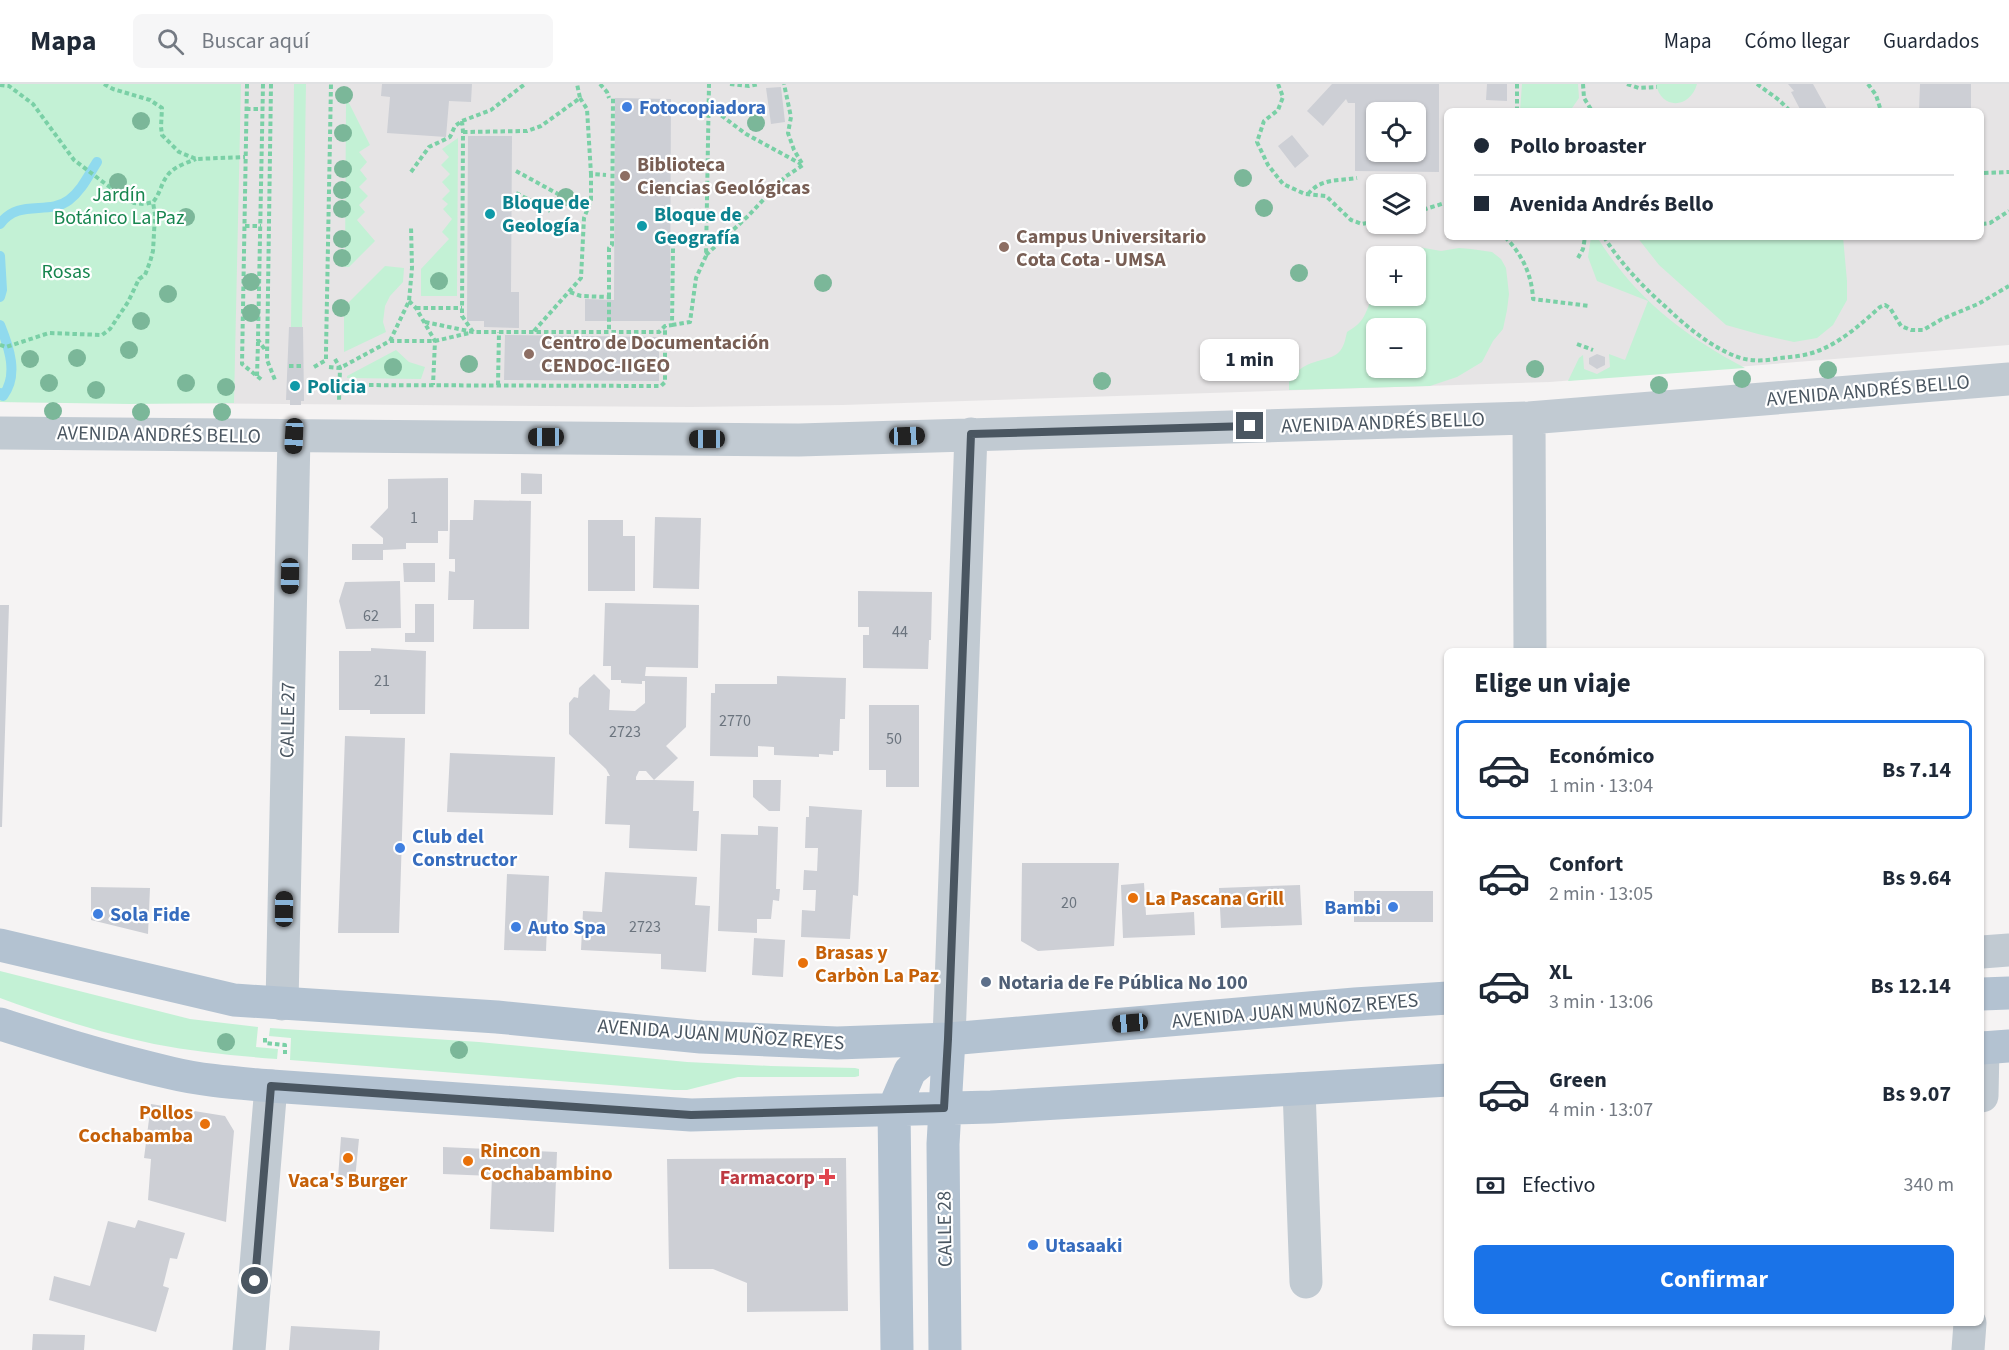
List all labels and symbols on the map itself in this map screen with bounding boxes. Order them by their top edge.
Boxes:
place label: Fotocopiadora [639,94,766,122]
marker: Fotocopiadora [620,100,634,114]
place label: Biblioteca Ciencias Geológicas [637,151,810,202]
marker: Biblioteca Ciencias Geológicas [618,169,632,183]
park label: Jardín Botánico La Paz [54,181,184,232]
place label: Bloque de Geología [502,189,590,240]
place label: Bloque de Geografía [654,201,742,252]
marker: Bloque de Geología [483,207,497,221]
marker: Bloque de Geografía [635,219,649,233]
place label: Campus Universitario Cota Cota - UMSA [1016,223,1206,274]
marker: Campus Universitario Cota Cota - UMSA [997,240,1011,254]
park label: Rosas [42,258,90,286]
place label: Centro de Documentación CENDOC-IIGEO [541,329,769,380]
callout: 1 min [1200,339,1300,381]
marker: Centro de Documentación CENDOC-IIGEO [522,347,536,361]
street label: AVENIDA ANDRÉS BELLO [1765,368,1971,414]
place label: Policia [307,373,366,401]
marker: Policia [288,379,302,393]
street label: AVENIDA ANDRÉS BELLO [1281,405,1485,441]
route end [1236,412,1263,439]
car [284,418,304,454]
street label: AVENIDA ANDRÉS BELLO [57,419,261,451]
car [889,426,925,446]
car [528,428,564,446]
car [689,430,725,448]
house number: 1 [410,507,418,529]
car [281,558,299,594]
house number: 62 [363,605,379,627]
house number: 44 [892,621,908,643]
house number: 21 [374,670,390,692]
street label: CALLE 27 [273,682,303,758]
house number: 2770 [719,710,751,732]
house number: 2723 [609,721,641,743]
house number: 50 [886,728,902,750]
place label: Club del Constructor [412,823,517,874]
marker: Club del Constructor [393,841,407,855]
place label: La Pascana Grill [1145,885,1284,913]
car [275,891,293,927]
marker: La Pascana Grill [1126,891,1140,905]
house number: 20 [1061,892,1077,914]
place label: Bambi [1324,894,1381,922]
marker: Bambi [1386,900,1400,914]
place label: Sola Fide [110,901,190,929]
marker: Sola Fide [91,907,105,921]
place label: Auto Spa [527,914,606,942]
house number: 2723 [629,916,661,938]
marker: Auto Spa [509,920,523,934]
place label: Brasas y Carbòn La Paz [815,939,939,990]
marker: Brasas y Carbòn La Paz [796,956,810,970]
place label: Notaria de Fe Pública No 100 [998,969,1248,997]
marker: Notaria de Fe Pública No 100 [979,975,993,989]
street label: AVENIDA JUAN MUÑOZ REYES [1171,986,1419,1036]
street label: AVENIDA JUAN MUÑOZ REYES [597,1012,845,1058]
car [1111,1012,1149,1034]
place label: Pollos Cochabamba [78,1099,193,1150]
marker: Pollos Cochabamba [198,1117,212,1131]
place label: Rincon Cochabambino [480,1137,613,1188]
marker: Vaca's Burger [341,1151,355,1165]
marker: Rincon Cochabambino [461,1154,475,1168]
place label: Farmacorp [720,1164,815,1192]
place label: Vaca's Burger [288,1167,408,1195]
marker: Farmacorp [820,1170,834,1184]
street label: CALLE 28 [930,1191,960,1267]
place label: Utasaaki [1045,1232,1123,1260]
marker: Utasaaki [1026,1238,1040,1252]
route start [241,1267,268,1294]

